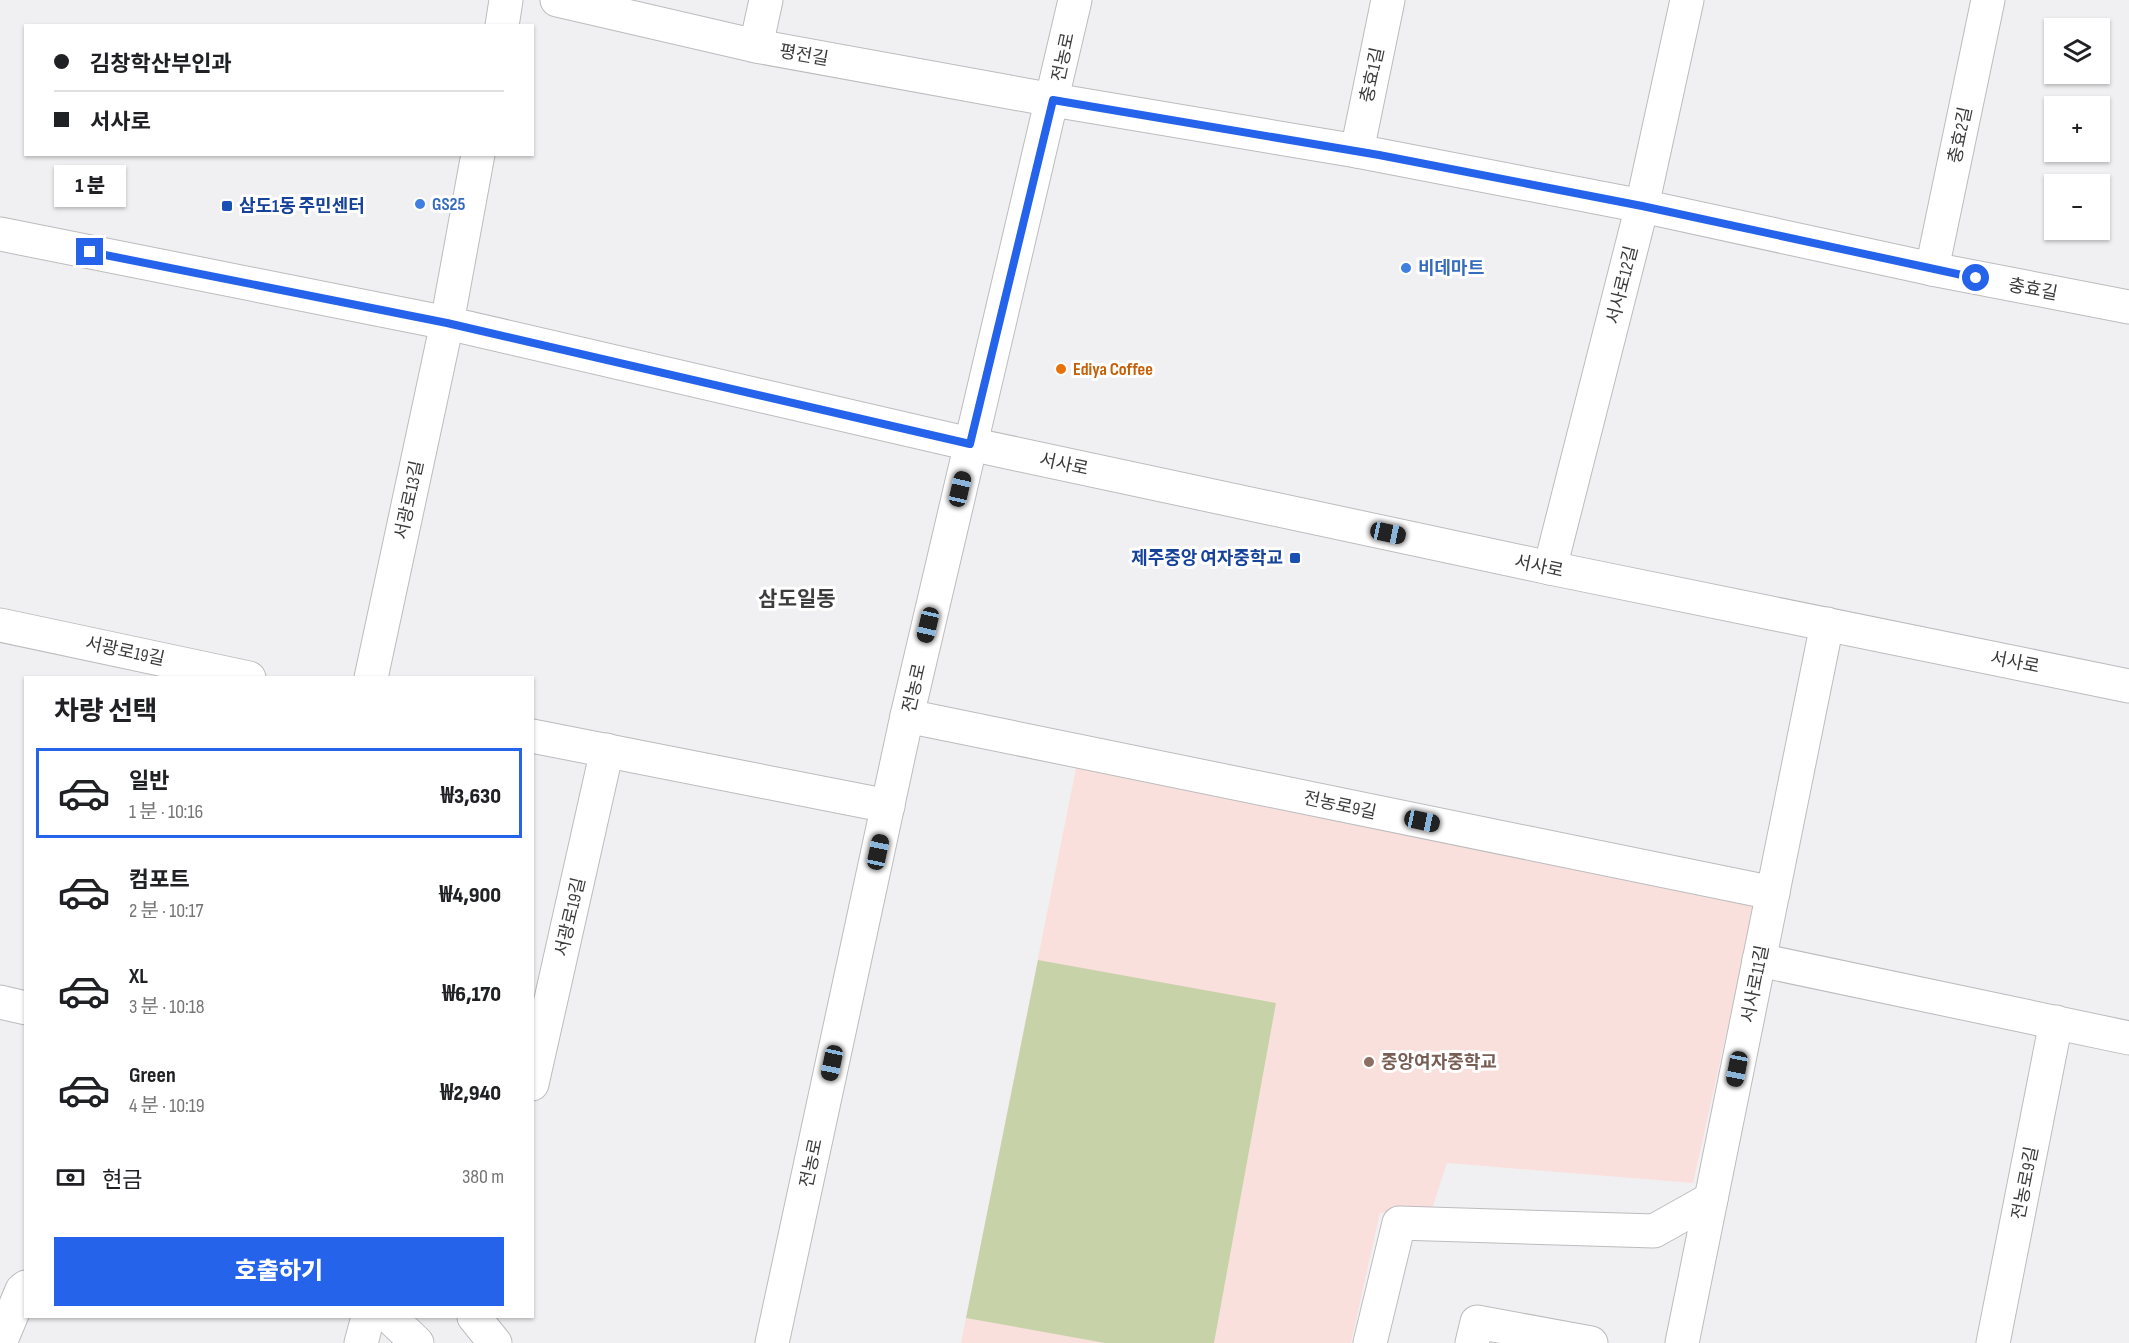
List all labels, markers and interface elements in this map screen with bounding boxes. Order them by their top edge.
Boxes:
map controls [2044,18,2110,240]
button: layers [2044,18,2110,84]
street label: 전농로 [1048,31,1079,84]
street label: 평전길 [778,41,830,70]
street label: 충효1길 [1356,46,1389,105]
text: 김창학산부인과 [90,51,232,78]
button: + [2044,96,2110,162]
street label: 충효2길 [1944,105,1977,165]
text: 서사로 [90,109,151,136]
callout: 1 분 [54,165,126,207]
text: 1 분 [75,174,105,198]
button: − [2044,174,2110,240]
place label: GS25 [432,194,465,215]
place label: 삼도1동 주민센터 [239,196,365,217]
marker: GS25 [413,197,427,211]
marker: 삼도1동 주민센터 [220,199,234,213]
route end [76,238,103,265]
street label: 서사로12길 [1603,244,1642,327]
place label: 비데마트 [1418,258,1484,279]
marker: 비데마트 [1399,261,1413,275]
route start [1962,264,1989,291]
street label: 충효길 [2007,274,2059,305]
place label: Ediya Coffee [1073,359,1153,380]
marker: Ediya Coffee [1054,362,1068,376]
street label: 서사로 [1037,449,1090,480]
street label: 서광로13길 [391,459,428,541]
car [947,469,973,509]
car [1369,520,1407,546]
place label: 제주중앙 여자중학교 [1131,548,1283,569]
marker: 제주중앙 여자중학교 [1288,551,1302,565]
street label: 서사로 [1512,551,1565,582]
district label: 삼도일동 [758,587,836,612]
car [915,605,941,645]
street label: 서광로19길 [83,633,166,670]
street label: 서사로 [1989,647,2041,678]
street label: 전농로 [899,662,930,715]
text: 차량 선택 [54,696,158,728]
icon: car [57,766,111,820]
text: 일반 [129,768,169,795]
text: ₩3,630 [441,783,501,810]
street label: 전농로9길 [1301,788,1378,823]
text: 1 분 · 10:16 [129,800,203,824]
car [1403,808,1441,834]
car [865,833,891,871]
icon: car [57,865,111,919]
text: 컴포트 [129,867,190,894]
street label: 서광로19길 [551,876,590,959]
text: ₩4,900 [439,882,501,909]
text: 2 분 · 10:17 [129,899,204,923]
street label: 서사로11길 [1738,943,1773,1025]
text: XL [129,963,148,990]
icon: car [57,964,111,1018]
text: ₩6,170 [442,981,501,1008]
text: 3 분 · 10:18 [129,995,205,1019]
car [819,1044,845,1082]
car [1725,1050,1749,1088]
place label: 중앙여자중학교 [1381,1052,1497,1073]
marker: 중앙여자중학교 [1362,1055,1376,1069]
text: Green [129,1062,176,1089]
icon: car [57,1063,111,1117]
text: ₩2,940 [440,1080,501,1107]
text: 4 분 · 10:19 [129,1094,205,1118]
street label: 전농로 [796,1137,827,1190]
street label: 전농로9길 [2008,1145,2043,1222]
icon: cash [54,1161,87,1194]
text: 380 m [462,1165,504,1189]
text: 현금 [102,1167,142,1194]
button: 호출하기 [54,1237,504,1306]

